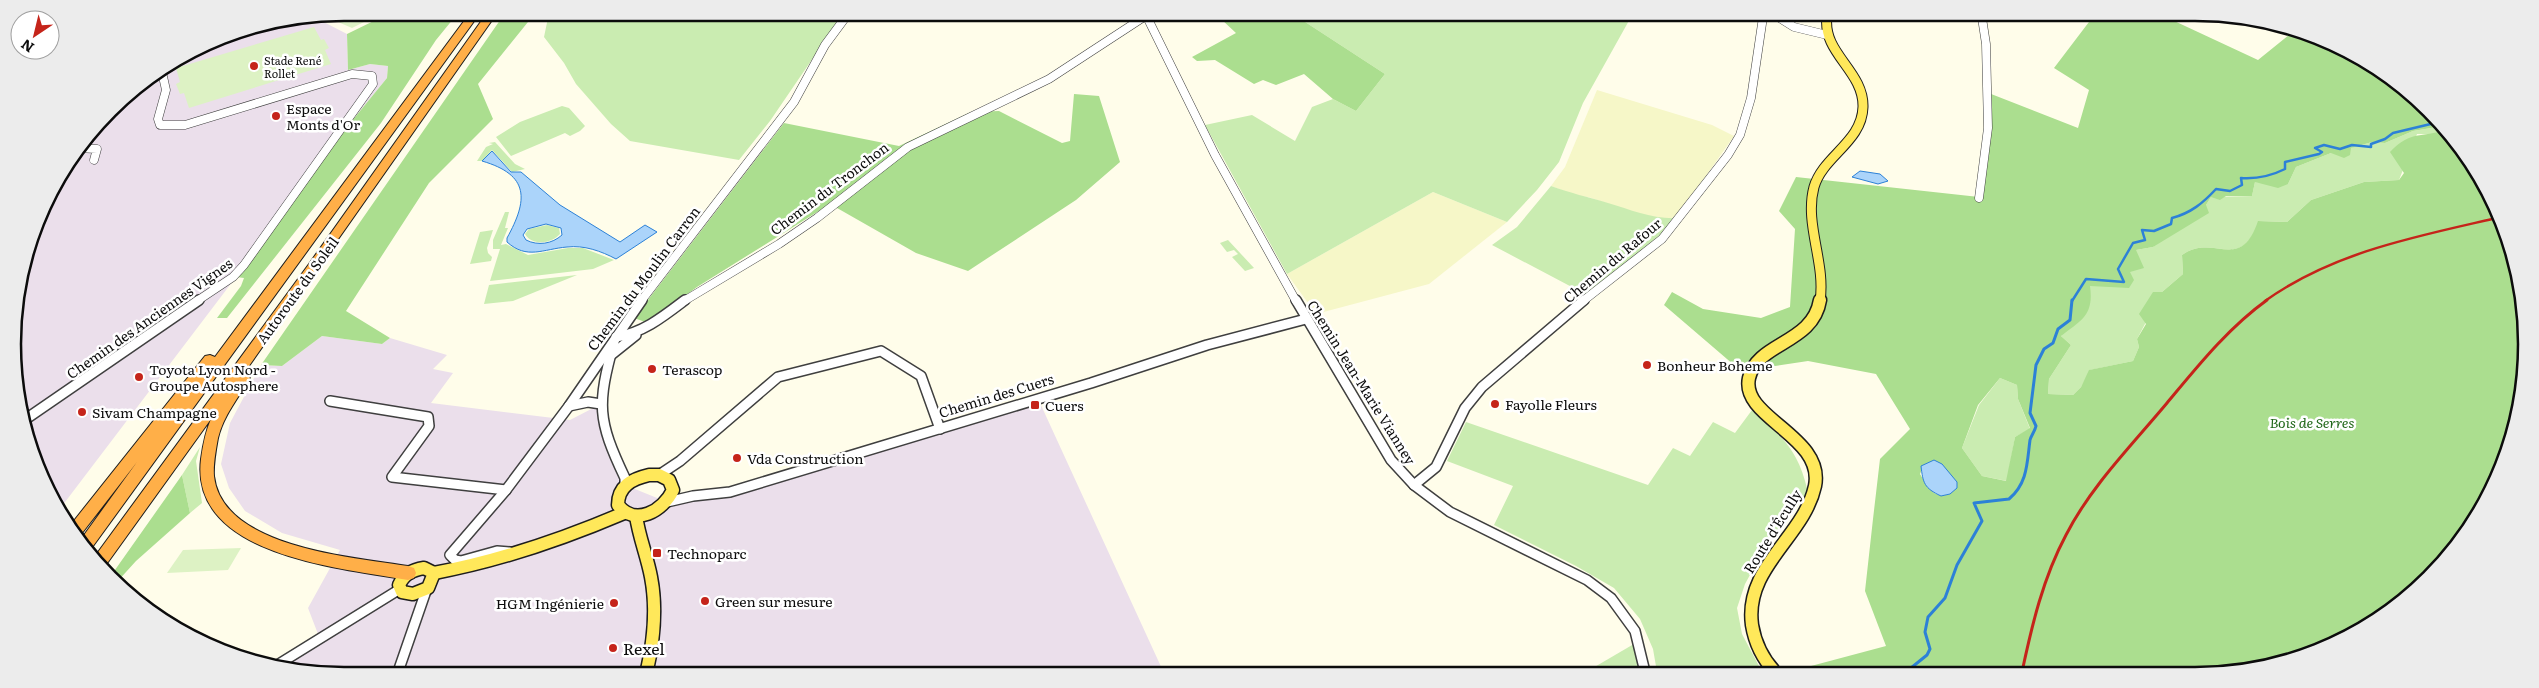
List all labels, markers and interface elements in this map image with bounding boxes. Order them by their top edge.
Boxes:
north arrow [10,10,60,60]
text: N [16,35,38,58]
place label: Stade René Rollet [264,52,322,81]
marker: Stade René Rollet [248,60,260,72]
place label: Espace Monts d'Or [286,98,360,134]
marker: Espace Monts d'Or [270,110,282,122]
street label: Chemin du Tronchon [766,137,892,239]
street label: Chemin du Moulin Carron [582,202,704,354]
street label: Chemin du Rafour [1559,213,1666,307]
street label: Autoroute du Soleil [251,232,343,348]
street label: Chemin des Anciennes Vignes [62,253,236,383]
street label: Chemin Jean-Marie Vianney [1303,296,1421,469]
place label: Bonheur Boheme [1657,355,1773,375]
place label: Toyota Lyon Nord - Groupe Autosphere [149,359,278,395]
place label: Terascop [662,359,722,379]
marker: Bonheur Boheme [1641,359,1653,371]
marker: Terascop [646,363,658,375]
street label: Chemin des Cuers [936,368,1056,422]
marker: Toyota Lyon Nord - Groupe Autosphere [133,371,145,383]
place label: Fayolle Fleurs [1505,394,1597,414]
place label: Cuers [1045,395,1084,415]
marker: Fayolle Fleurs [1489,398,1501,410]
marker: Cuers [1029,399,1041,411]
place label: Sivam Champagne [92,402,217,422]
marker: Sivam Champagne [76,406,88,418]
park label: Bois de Serres [2269,412,2355,432]
place label: Vda Construction [747,448,864,468]
marker: Vda Construction [731,452,743,464]
street label: Route d'Écully [1738,484,1806,577]
place label: Technoparc [667,543,746,563]
marker: Technoparc [651,547,663,559]
place label: Green sur mesure [715,591,832,611]
place label: HGM Ingénierie [496,593,604,613]
marker: Green sur mesure [699,595,711,607]
marker: HGM Ingénierie [608,597,620,609]
place label: Rexel [623,636,665,660]
marker: Rexel [607,642,619,654]

